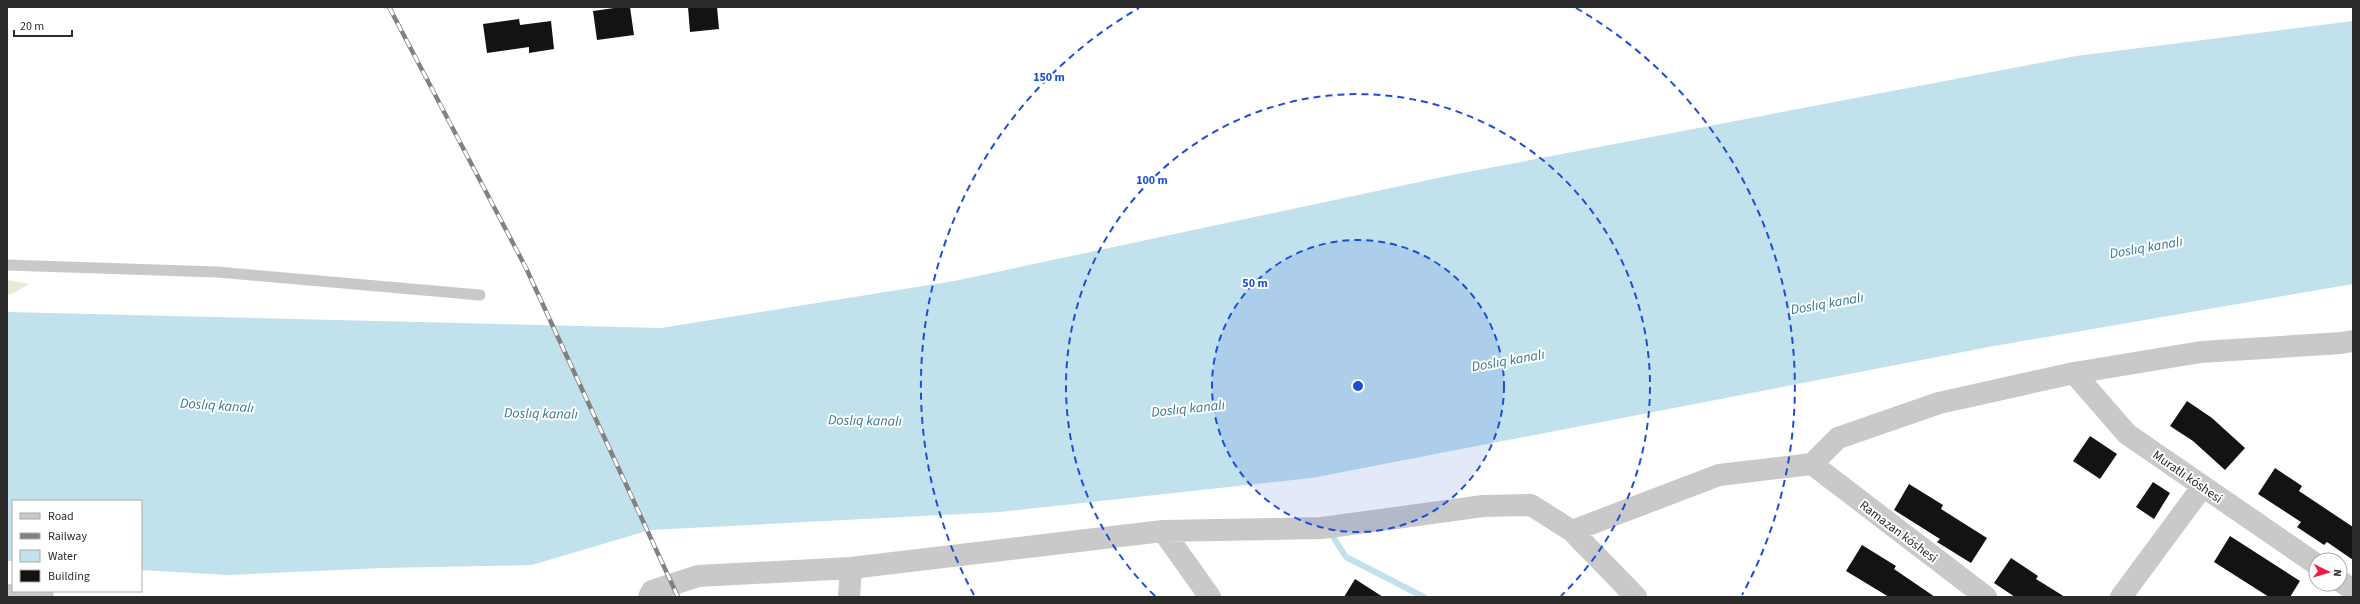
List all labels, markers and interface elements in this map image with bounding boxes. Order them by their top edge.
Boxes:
scale bar [14,12,72,38]
text: 20 m [20,18,44,35]
text: 150 m [1033,69,1065,86]
text: 100 m [1136,172,1168,189]
water label: Doslıq kanalı [2108,232,2184,264]
text: 50 m [1242,275,1268,292]
water label: Doslıq kanalı [1789,288,1865,320]
water label: Doslıq kanalı [1470,345,1546,377]
centre of rings [1351,379,1365,393]
water label: Doslıq kanalı [179,393,254,419]
water label: Doslıq kanalı [1150,395,1226,423]
water label: Doslıq kanalı [504,403,578,425]
water label: Doslıq kanalı [828,410,902,432]
street label: Muratlı kóshesi [2149,446,2226,508]
street label: Ramazan kóshesi [1856,496,1941,567]
legend [12,500,142,592]
text: Road [48,508,74,525]
text: Railway [48,528,87,545]
text: Water [48,548,78,565]
north arrow [2308,552,2348,592]
text: Building [48,568,90,585]
text: N [2330,569,2345,577]

